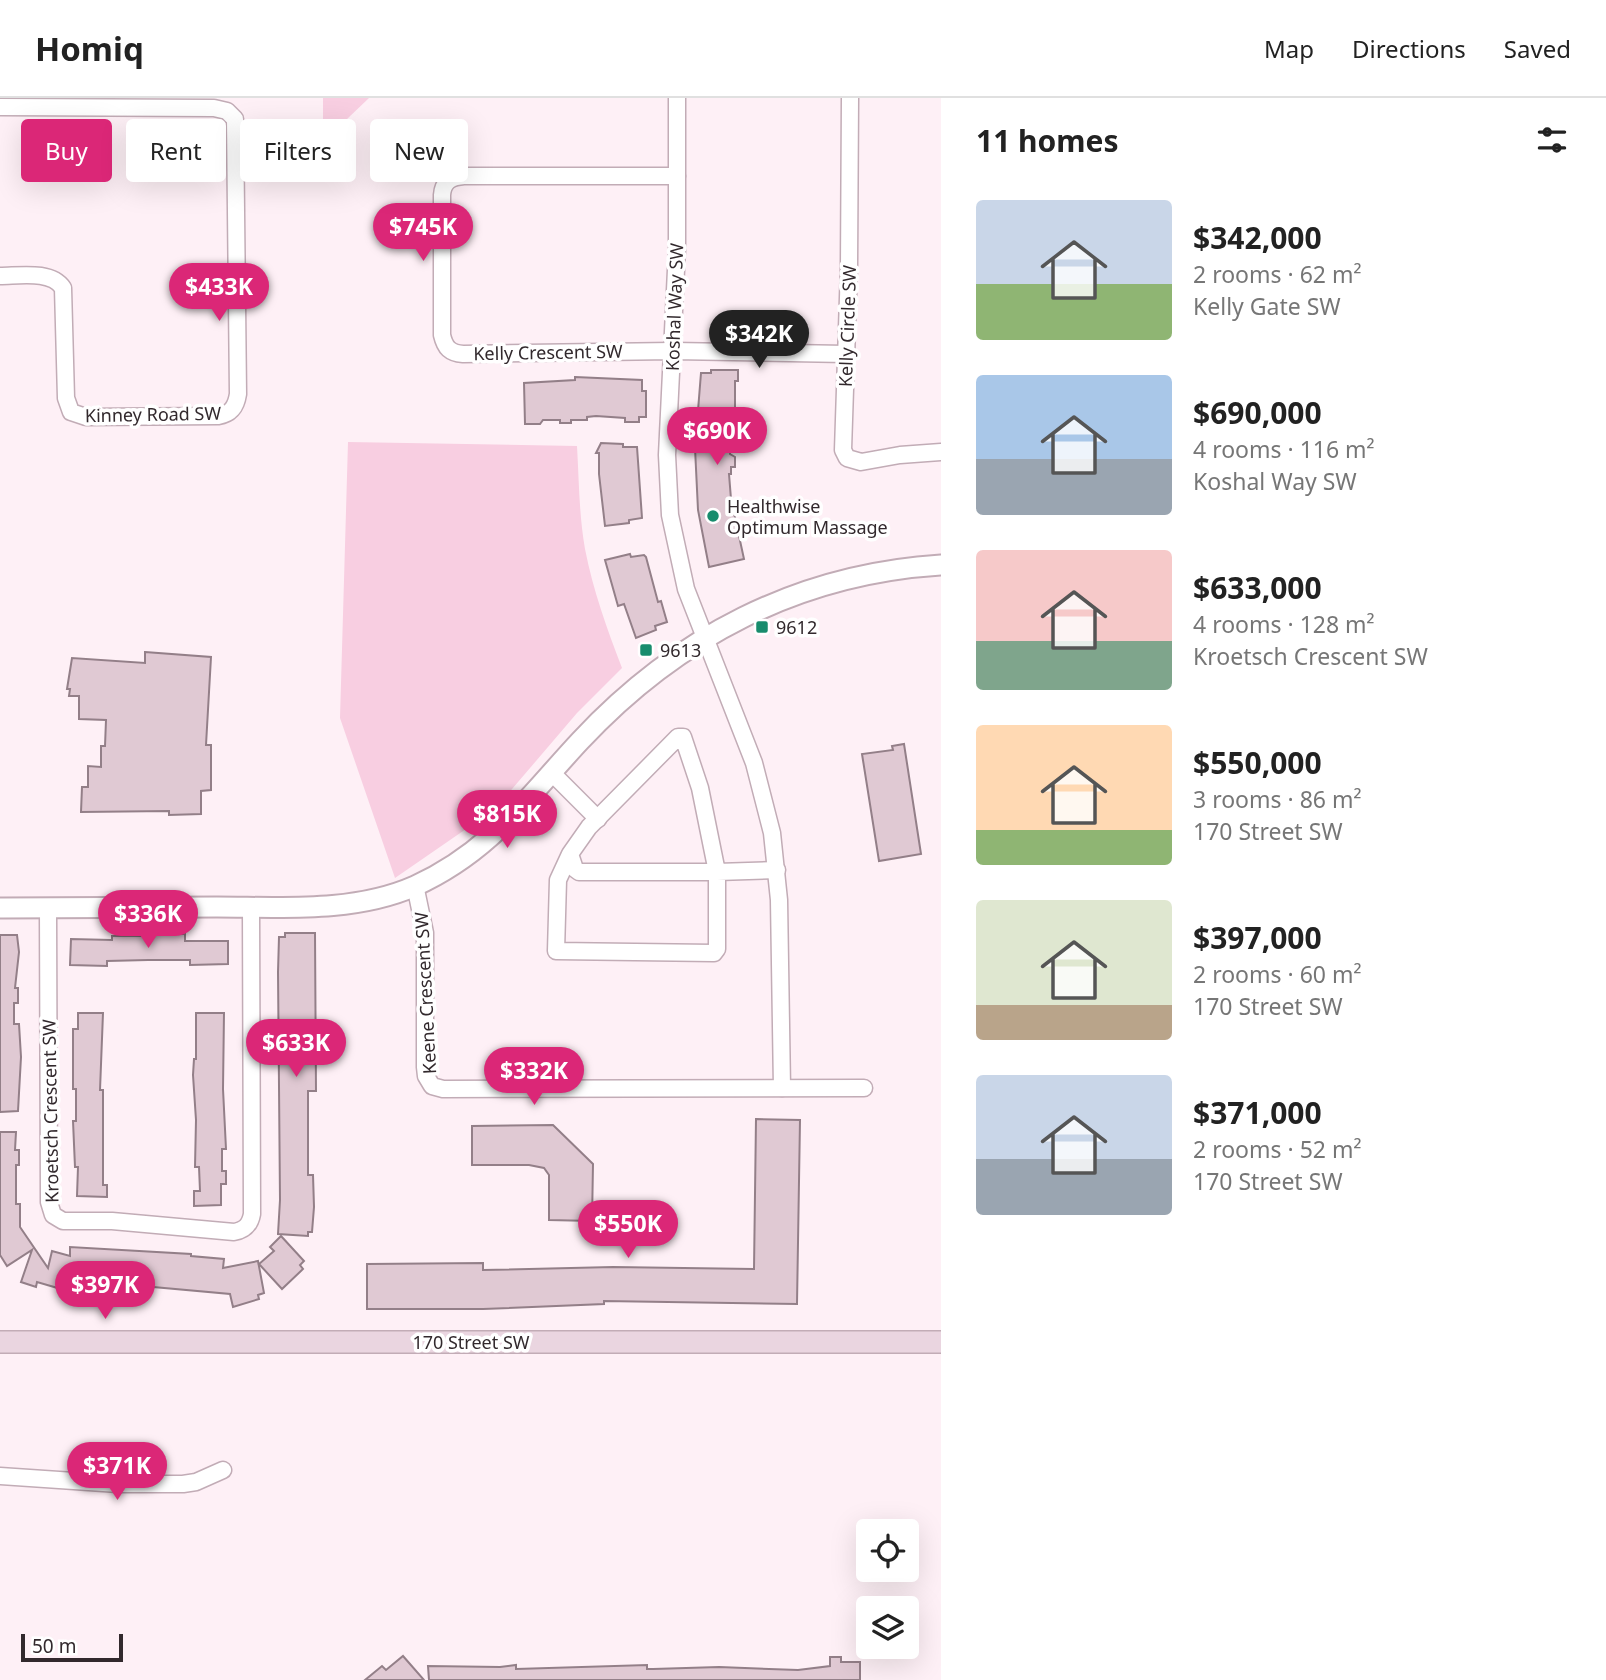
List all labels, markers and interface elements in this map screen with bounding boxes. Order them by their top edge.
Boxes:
text: Homiq [35,26,144,71]
text: Map [1264,32,1314,65]
text: Directions [1352,32,1466,65]
text: Saved [1504,32,1571,65]
chip: Buy [21,119,112,182]
chip: Rent [126,119,226,182]
chip: Filters [240,119,356,182]
chip: New [370,119,468,182]
text: 11 homes [976,120,1119,161]
icon: filters [1533,121,1571,159]
pin: $745K [374,204,472,263]
text: $745K [389,210,457,242]
text: $342,000 [1193,217,1322,258]
icon: home [1032,228,1116,312]
street label: Koshal Way SW [660,242,688,371]
text: 2 rooms · 62 m² [1193,258,1362,290]
pin: $433K [170,264,268,323]
street label: Kelly Circle SW [833,264,861,388]
text: $433K [185,270,253,302]
text: Kelly Gate SW [1193,290,1341,322]
pin: $342K [710,310,808,370]
text: $342K [725,317,793,349]
street label: Kelly Crescent SW [473,339,623,365]
text: $690,000 [1193,392,1322,433]
street label: Kinney Road SW [85,401,222,427]
icon: home [1032,403,1116,487]
pin: $690K [668,408,766,467]
text: $690K [683,414,751,446]
text: 4 rooms · 116 m² [1193,433,1375,465]
text: Koshal Way SW [1193,465,1357,497]
place label: Healthwise Optimum Massage [727,494,888,539]
marker: Healthwise Optimum Massage [705,508,721,524]
text: $633,000 [1193,567,1322,608]
icon: home [1032,578,1116,662]
text: 4 rooms · 128 m² [1193,608,1375,640]
place label: 9612 [776,615,817,639]
marker: 9612 [754,619,770,635]
place label: 9613 [660,638,701,662]
text: Kroetsch Crescent SW [1193,640,1428,672]
marker: 9613 [638,642,654,658]
text: $550,000 [1193,742,1322,783]
icon: home [1032,753,1116,837]
text: 3 rooms · 86 m² [1193,783,1362,815]
pin: $815K [458,790,556,850]
text: $815K [473,797,541,829]
text: 170 Street SW [1193,815,1343,847]
pin: $336K [99,890,197,950]
text: $336K [114,897,182,929]
street label: Keene Crescent SW [409,911,441,1075]
text: $397,000 [1193,917,1322,958]
icon: home [1032,928,1116,1012]
text: 2 rooms · 60 m² [1193,958,1362,990]
text: 170 Street SW [1193,990,1343,1022]
street label: Kroetsch Crescent SW [36,1019,64,1203]
pin: $633K [247,1020,345,1079]
text: $633K [262,1026,330,1058]
pin: $332K [485,1048,583,1107]
text: $332K [500,1054,568,1086]
text: $371,000 [1193,1092,1322,1133]
icon: home [1032,1103,1116,1187]
text: 2 rooms · 52 m² [1193,1133,1362,1165]
text: 170 Street SW [1193,1165,1343,1197]
pin: $550K [579,1200,677,1260]
text: $550K [594,1207,662,1239]
pin: $397K [56,1262,154,1321]
text: $397K [71,1268,139,1300]
street label: 170 Street SW [412,1330,530,1354]
pin: $371K [68,1442,166,1502]
text: $371K [83,1449,151,1481]
map controls [856,1519,919,1659]
button: locate [856,1519,919,1582]
button: layers [856,1596,919,1659]
scale bar [21,1631,122,1663]
text: 50 m [32,1633,76,1659]

